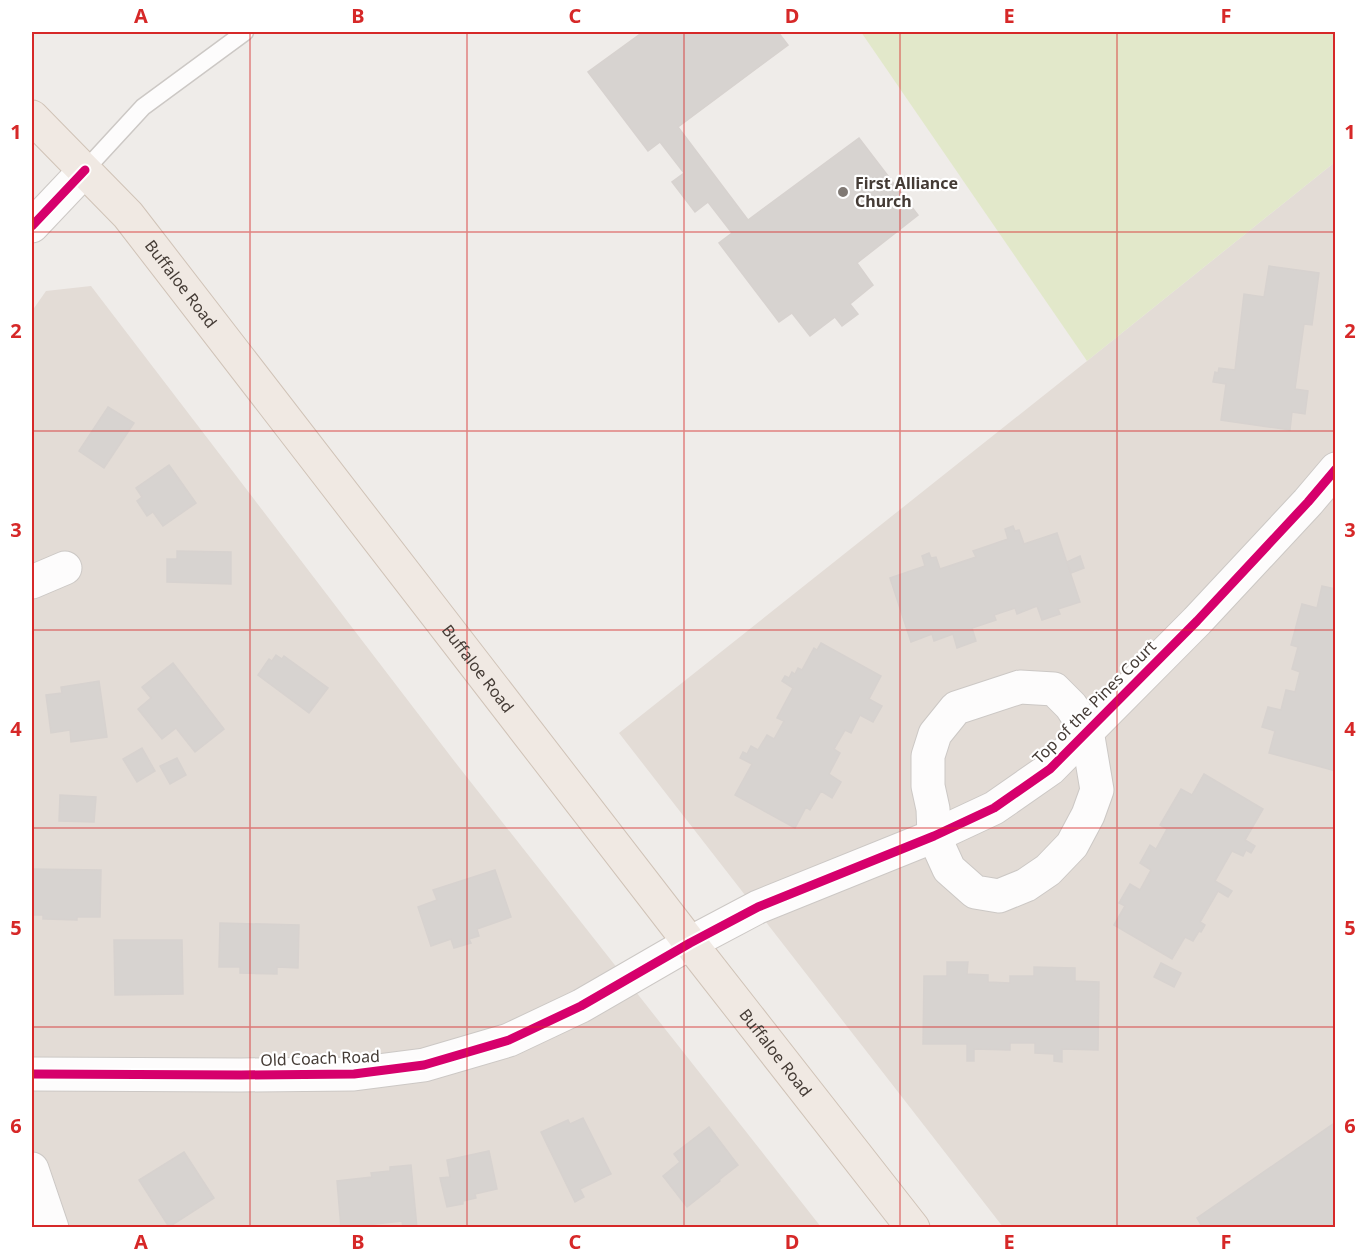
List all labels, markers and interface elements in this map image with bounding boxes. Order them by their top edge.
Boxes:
text: A [134,2,148,29]
text: B [351,2,365,29]
text: C [569,2,582,29]
text: D [785,2,799,29]
text: E [1003,2,1015,29]
text: F [1221,2,1231,29]
text: 1 [10,118,22,145]
text: 1 [1344,118,1356,145]
place label: First Alliance Church [855,172,958,212]
marker: First Alliance Church [836,185,850,199]
street label: Buffaloe Road [140,235,222,332]
text: 2 [10,317,22,344]
text: 2 [1344,317,1356,344]
text: 3 [10,516,22,543]
text: 3 [1344,516,1356,543]
street label: Buffaloe Road [437,620,519,717]
street label: Top of the Pines Court [1027,635,1161,769]
text: 4 [10,715,22,742]
text: 4 [1344,715,1356,742]
text: 5 [10,914,22,941]
text: 5 [1344,914,1356,941]
street label: Buffaloe Road [734,1004,817,1101]
street label: Old Coach Road [260,1045,380,1071]
text: 6 [10,1112,22,1139]
text: 6 [1344,1112,1356,1139]
text: A [134,1228,148,1255]
text: B [351,1228,365,1255]
text: C [569,1228,582,1255]
text: D [785,1228,799,1255]
text: E [1003,1228,1015,1255]
text: F [1221,1228,1231,1255]

